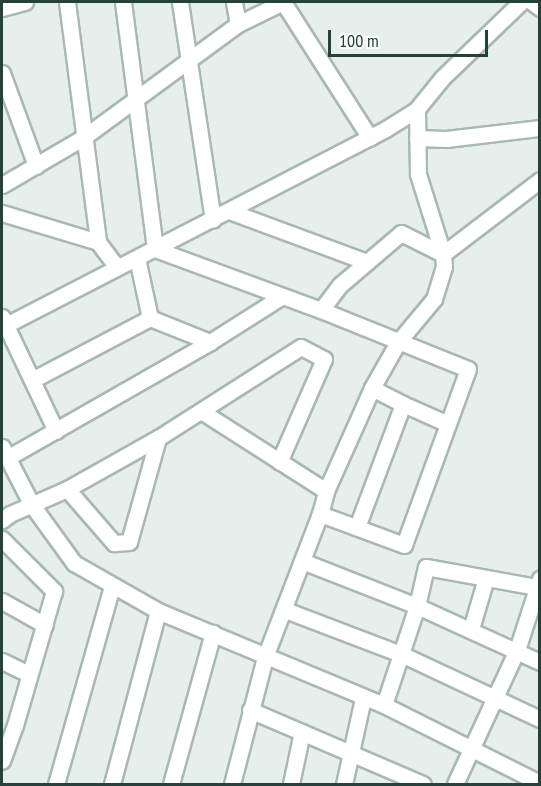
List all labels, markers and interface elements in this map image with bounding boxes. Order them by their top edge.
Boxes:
scale bar [331,18,492,56]
text: 100 m [339,29,379,52]

